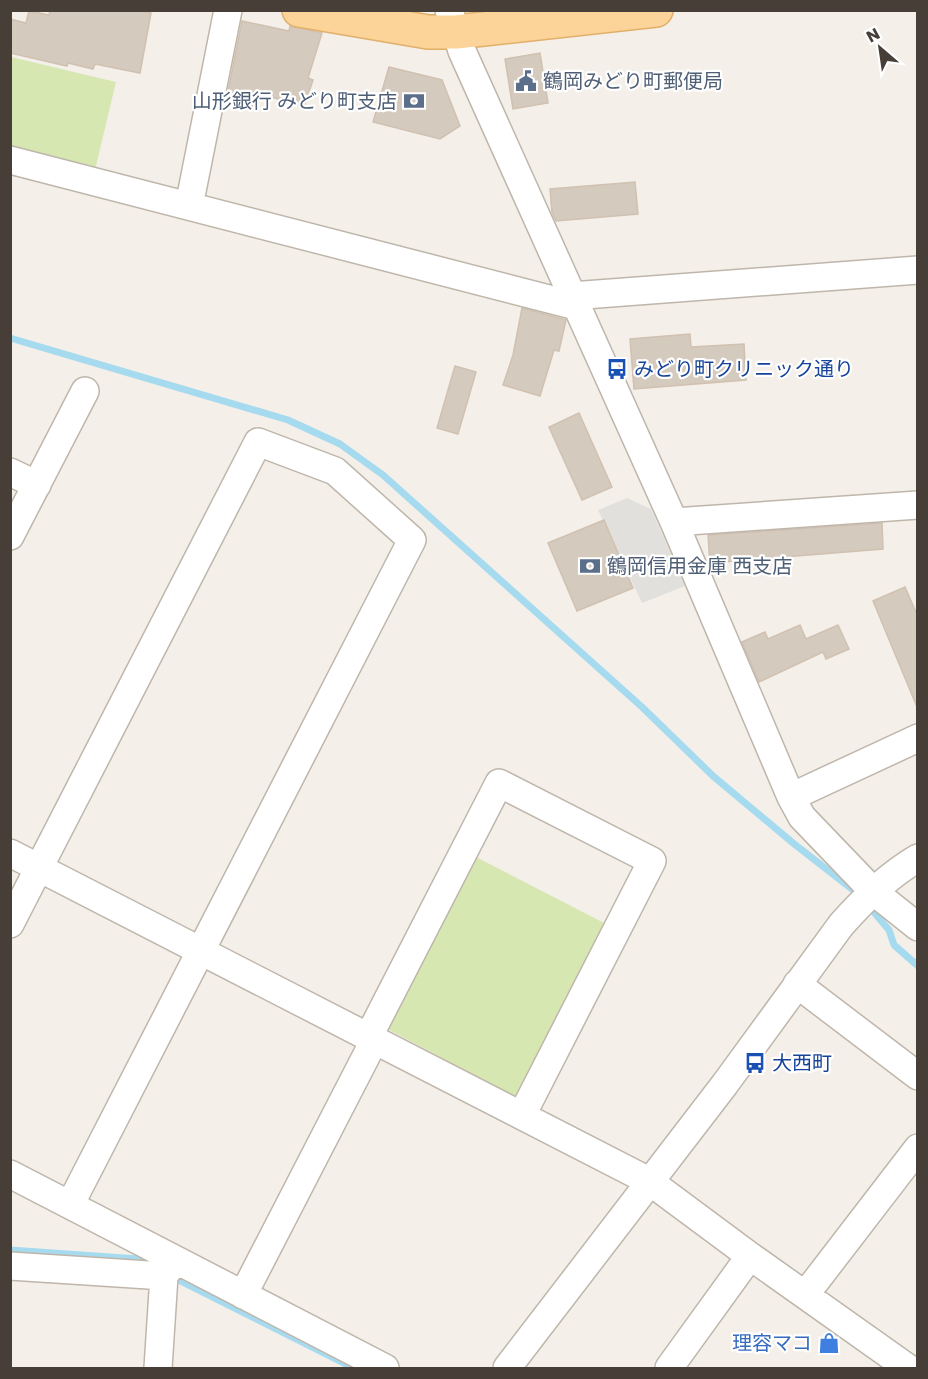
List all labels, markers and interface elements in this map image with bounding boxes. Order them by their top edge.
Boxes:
north arrow [850,18,910,78]
text: N [862,22,884,48]
place label: 鶴岡みどり町郵便局 [543,67,723,95]
public building icon: 鶴岡みどり町郵便局 [514,69,538,93]
place label: 山形銀行 みどり町支店 [192,87,397,115]
bank icon: 山形銀行 みどり町支店 [402,89,426,113]
place label: みどり町クリニック通り [634,355,854,383]
bus stop icon: みどり町クリニック通り [605,357,629,381]
place label: 鶴岡信用金庫 西支店 [607,552,792,580]
bank icon: 鶴岡信用金庫 西支店 [578,554,602,578]
place label: 大西町 [772,1049,832,1077]
bus stop icon: 大西町 [743,1051,767,1075]
place label: 理容マコ [732,1329,812,1357]
shop icon: 理容マコ [817,1331,841,1355]

